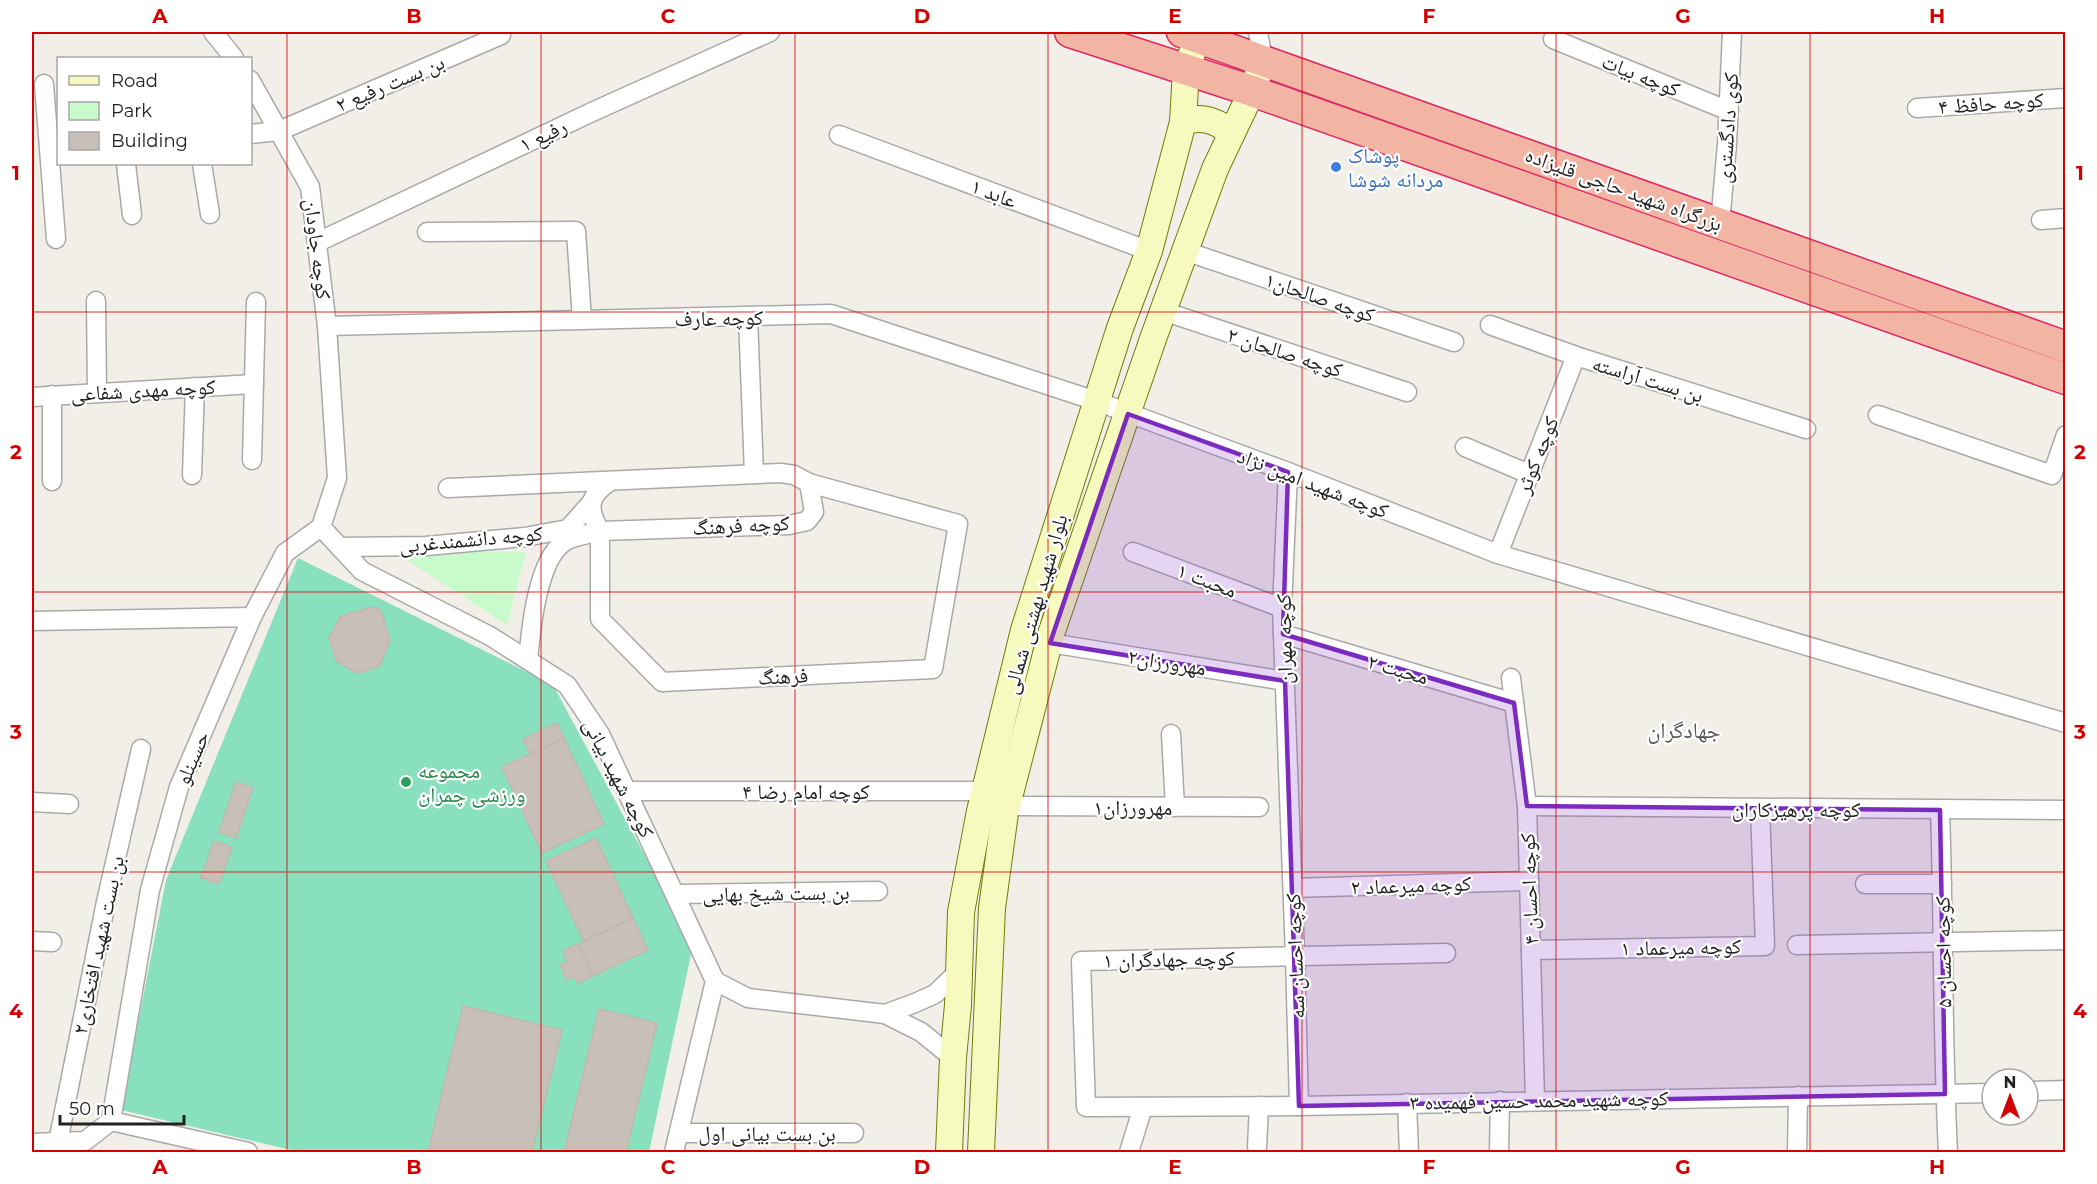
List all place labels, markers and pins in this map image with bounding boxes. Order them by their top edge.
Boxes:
place label: پوشاک مردانه شوشا [1348,143,1443,192]
marker: پوشاک مردانه شوشا [1329,160,1343,174]
place label: مجموعه ورزشی چمران [418,758,526,808]
marker: مجموعه ورزشی چمران [399,775,413,789]

